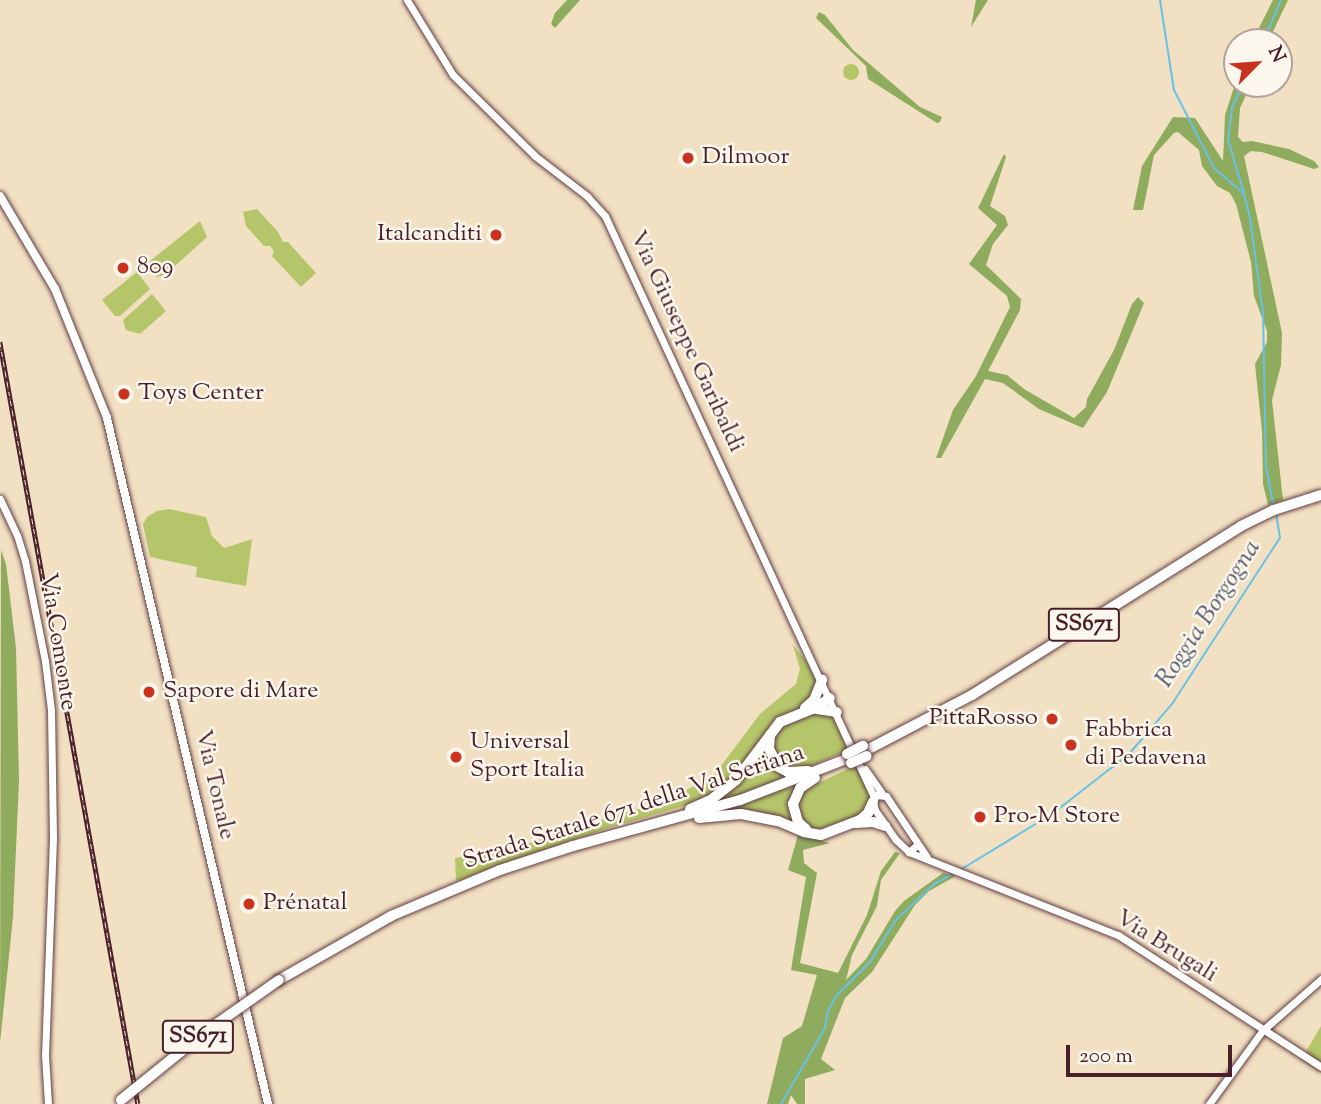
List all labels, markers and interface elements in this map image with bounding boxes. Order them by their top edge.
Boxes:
north arrow [1223,28,1293,98]
text: N [1260,42,1291,67]
place label: Dilmoor [702,144,789,172]
marker: Dilmoor [680,150,696,166]
place label: Italcanditi [377,221,482,249]
marker: Italcanditi [488,227,504,243]
street label: Via Giuseppe Garibaldi [622,227,750,457]
place label: 809 [137,254,173,282]
marker: 809 [115,260,131,276]
place label: Toys Center [138,380,264,408]
marker: Toys Center [116,386,132,402]
water label: Roggia Borgogna [1150,534,1268,694]
street label: Via Comonte [32,571,82,713]
road number: SS671 [1047,606,1121,645]
place label: Sapore di Mare [163,678,318,706]
marker: Sapore di Mare [141,684,157,700]
place label: PittaRosso [929,705,1038,733]
marker: PittaRosso [1044,711,1060,727]
place label: Fabbrica di Pedavena [1085,717,1207,773]
street label: Via Tonale [187,727,241,843]
place label: Universal Sport Italia [470,729,585,785]
marker: Fabbrica di Pedavena [1063,737,1079,753]
street label: Strada Statale 671 della Val Seriana [460,739,808,877]
marker: Universal Sport Italia [448,749,464,765]
place label: Pro-M Store [994,803,1120,831]
marker: Pro-M Store [972,809,988,825]
place label: Prénatal [263,890,347,918]
marker: Prénatal [241,896,257,912]
street label: Via Brugali [1110,904,1222,990]
road number: SS671 [161,1018,235,1056]
scale bar [1069,1030,1235,1074]
text: 200 m [1079,1042,1133,1072]

